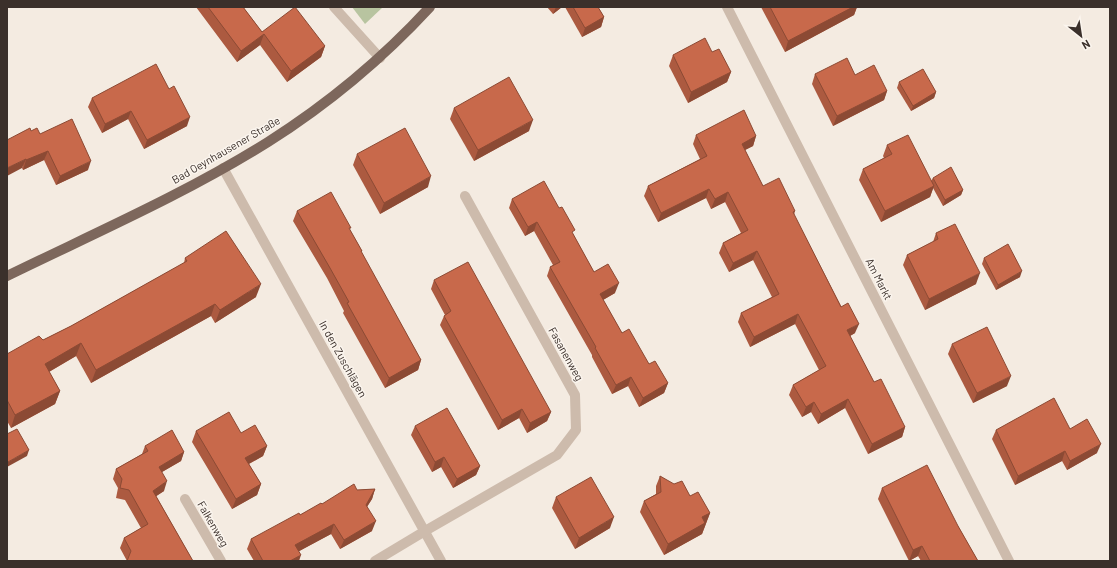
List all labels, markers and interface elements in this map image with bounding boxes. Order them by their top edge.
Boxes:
north arrow [1061,16,1101,56]
text: N [1080,38,1093,53]
street label: Bad Oeynhausener Straße [169,113,282,186]
street label: Am Markt [863,256,895,302]
street label: In den Zuschlägen [317,318,370,399]
street label: Fasanenweg [546,325,587,383]
street label: Falkenweg [195,499,232,549]

